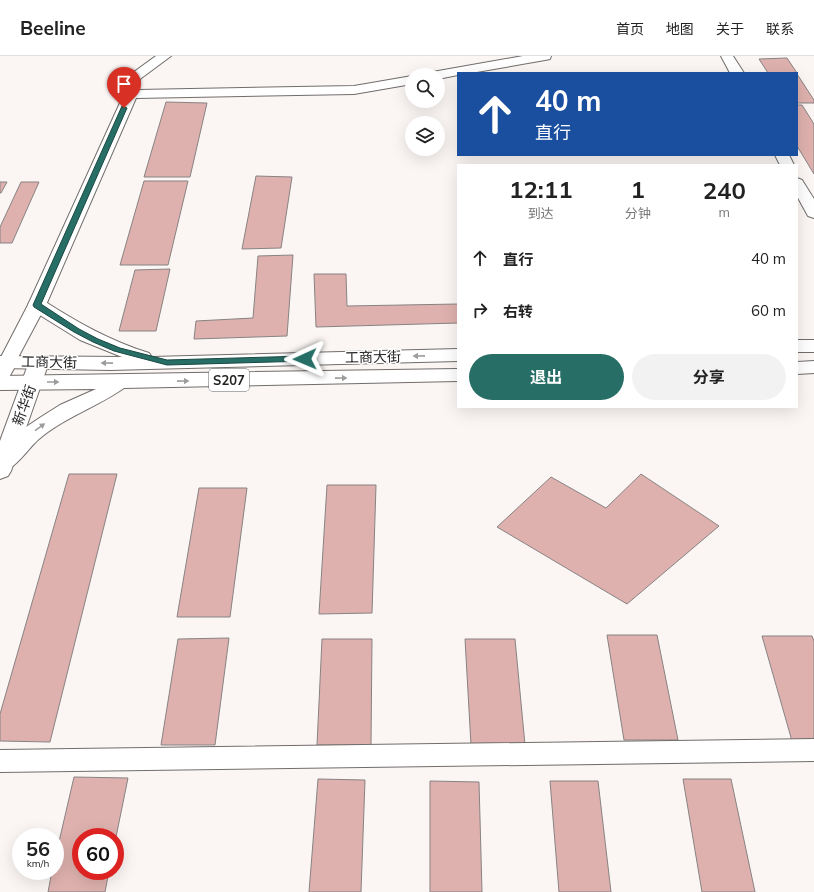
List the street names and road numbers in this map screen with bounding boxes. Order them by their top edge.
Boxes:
street label: 工商大街 [345,348,401,366]
street label: 工商大街 [21,353,77,371]
road number: S207 [209,369,249,391]
street label: 新华街 [8,382,40,428]

